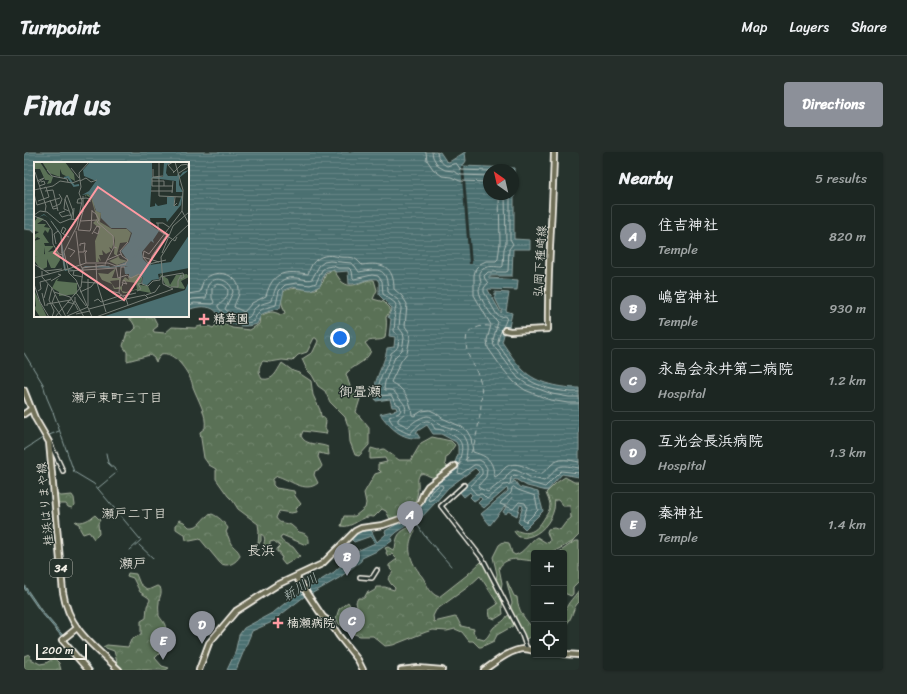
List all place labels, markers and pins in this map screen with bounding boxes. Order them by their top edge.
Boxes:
place label: 精華園 [213,308,249,330]
marker: 精華園 [198,313,210,325]
pin: A [397,501,423,534]
pin: B [334,543,360,576]
pin: C [339,607,365,640]
pin: D [189,611,215,644]
place label: 楠瀬病院 [287,612,335,634]
marker: 楠瀬病院 [272,617,284,629]
pin: E [150,627,176,660]

